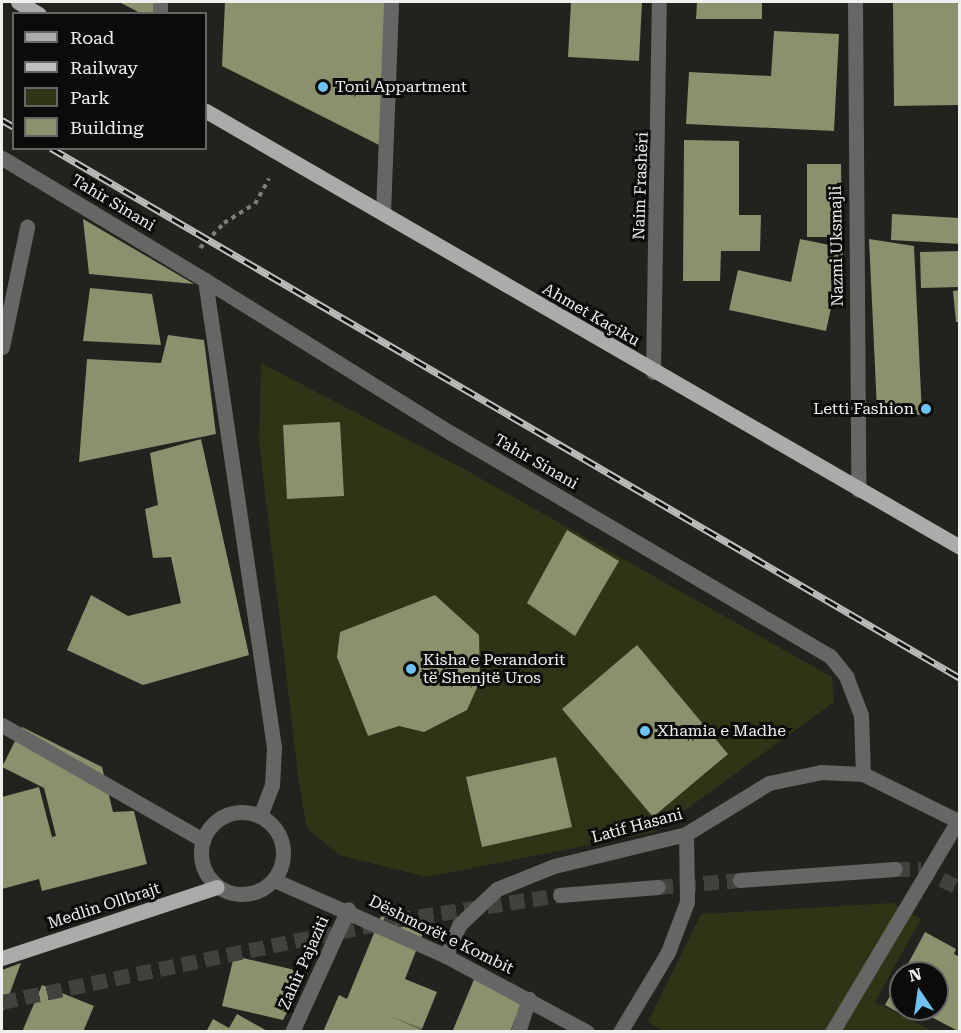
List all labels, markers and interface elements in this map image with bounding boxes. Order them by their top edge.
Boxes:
legend [12,12,207,150]
text: Road [70,27,114,48]
text: Railway [70,57,138,78]
place label: Toni Appartment [335,77,467,97]
marker: Toni Appartment [316,80,330,94]
text: Park [70,87,110,108]
text: Building [70,117,144,138]
street label: Naim Frashëri [630,132,652,240]
street label: Tahir Sinani [68,171,158,235]
street label: Nazmi Uksmajli [826,185,848,307]
street label: Ahmet Kaçiku [539,279,643,351]
place label: Letti Fashion [813,399,914,419]
marker: Letti Fashion [919,402,933,416]
street label: Tahir Sinani [491,430,581,494]
place label: Kisha e Perandorit të Shenjtë Uros [423,650,565,688]
marker: Kisha e Perandorit të Shenjtë Uros [404,662,418,676]
place label: Xhamia e Madhe [657,721,786,741]
marker: Xhamia e Madhe [638,724,652,738]
street label: Latif Hasani [589,805,685,847]
street label: Medlin Ollbrajt [45,879,163,933]
street label: Dëshmorët e Kombit [366,892,516,978]
street label: Zahir Pajaziti [275,913,333,1013]
north arrow [889,961,949,1021]
text: N [907,964,923,986]

